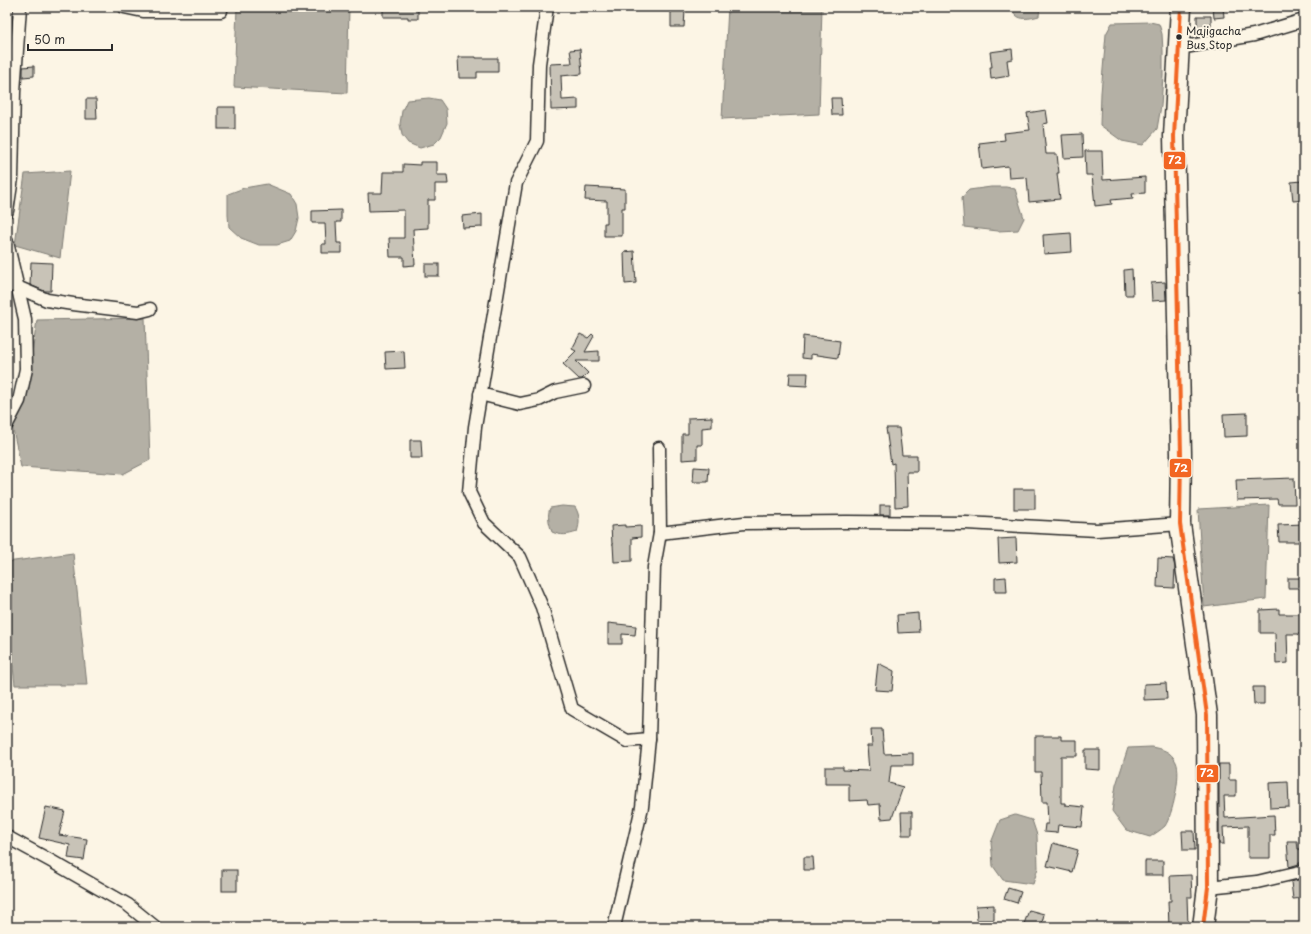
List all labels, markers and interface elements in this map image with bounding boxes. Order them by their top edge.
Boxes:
place label: Majigacha Bus Stop [1186,22,1241,53]
scale bar [28,26,112,52]
text: 50 m [34,30,65,48]
marker: Majigacha Bus Stop [1174,32,1184,42]
line badge: 72 [1163,151,1186,170]
text: 72 [1168,151,1182,168]
line badge: 72 [1169,458,1192,478]
text: 72 [1174,459,1188,476]
line badge: 72 [1196,764,1219,783]
text: 72 [1200,764,1214,781]

